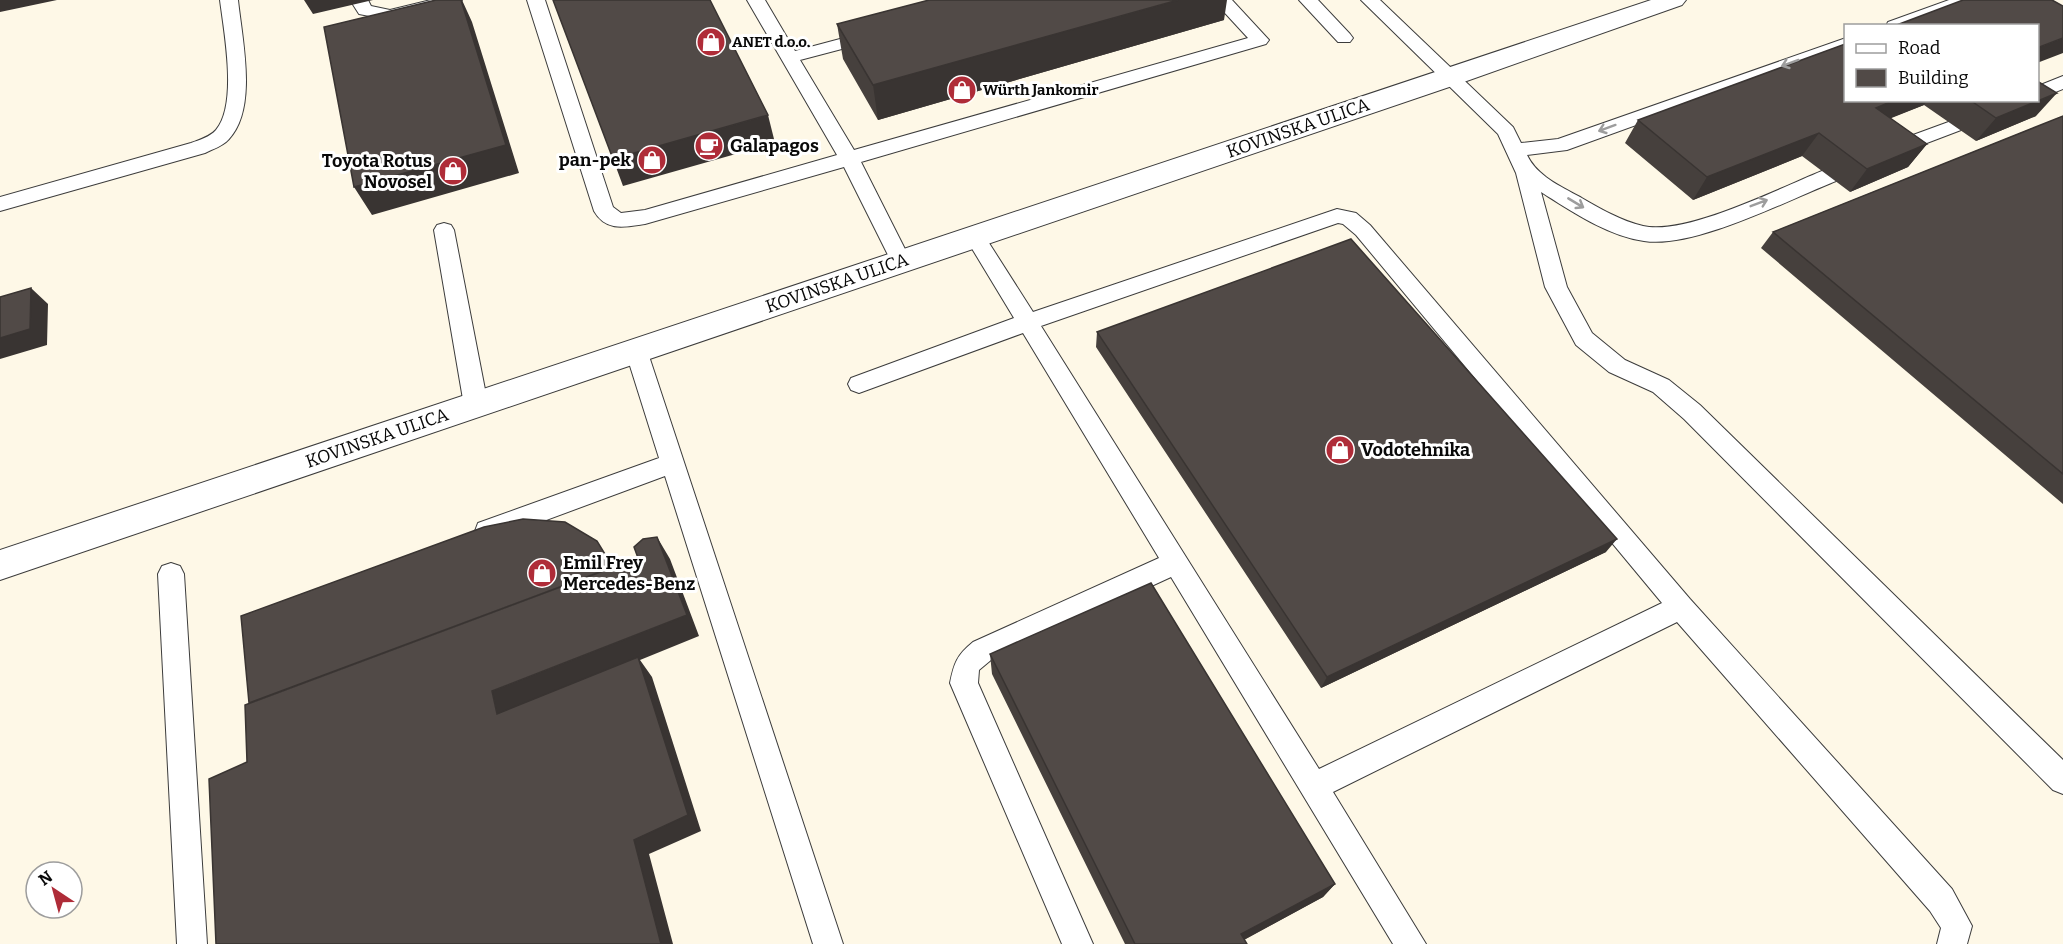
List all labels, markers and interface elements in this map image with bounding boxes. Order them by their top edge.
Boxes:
legend [1844,24,2039,102]
shop icon: ANET d.o.o. [695,26,727,58]
place label: ANET d.o.o. [732,33,810,51]
text: Road [1898,37,1941,59]
one-way arrow [1782,58,1800,69]
text: Building [1898,67,1969,89]
shop icon: Würth Jankomir [946,74,978,106]
place label: Würth Jankomir [983,81,1098,99]
street label: KOVINSKA ULICA [1224,93,1372,163]
one-way arrow [1598,124,1617,135]
cafe icon: Galapagos [693,130,725,162]
place label: Galapagos [730,135,819,157]
shop icon: pan-pek [636,144,668,176]
place label: pan-pek [559,149,631,171]
place label: Toyota Rotus Novosel [322,150,432,193]
shop icon: Toyota Rotus Novosel [437,155,469,187]
one-way arrow [1749,197,1768,208]
one-way arrow [1567,198,1584,210]
street label: KOVINSKA ULICA [763,248,911,318]
street label: KOVINSKA ULICA [303,403,451,473]
shop icon: Vodotehnika [1324,434,1356,466]
place label: Vodotehnika [1361,439,1470,461]
place label: Emil Frey Mercedes-Benz [563,552,695,595]
shop icon: Emil Frey Mercedes-Benz [526,557,558,589]
north arrow [24,860,84,920]
text: N [35,867,56,890]

